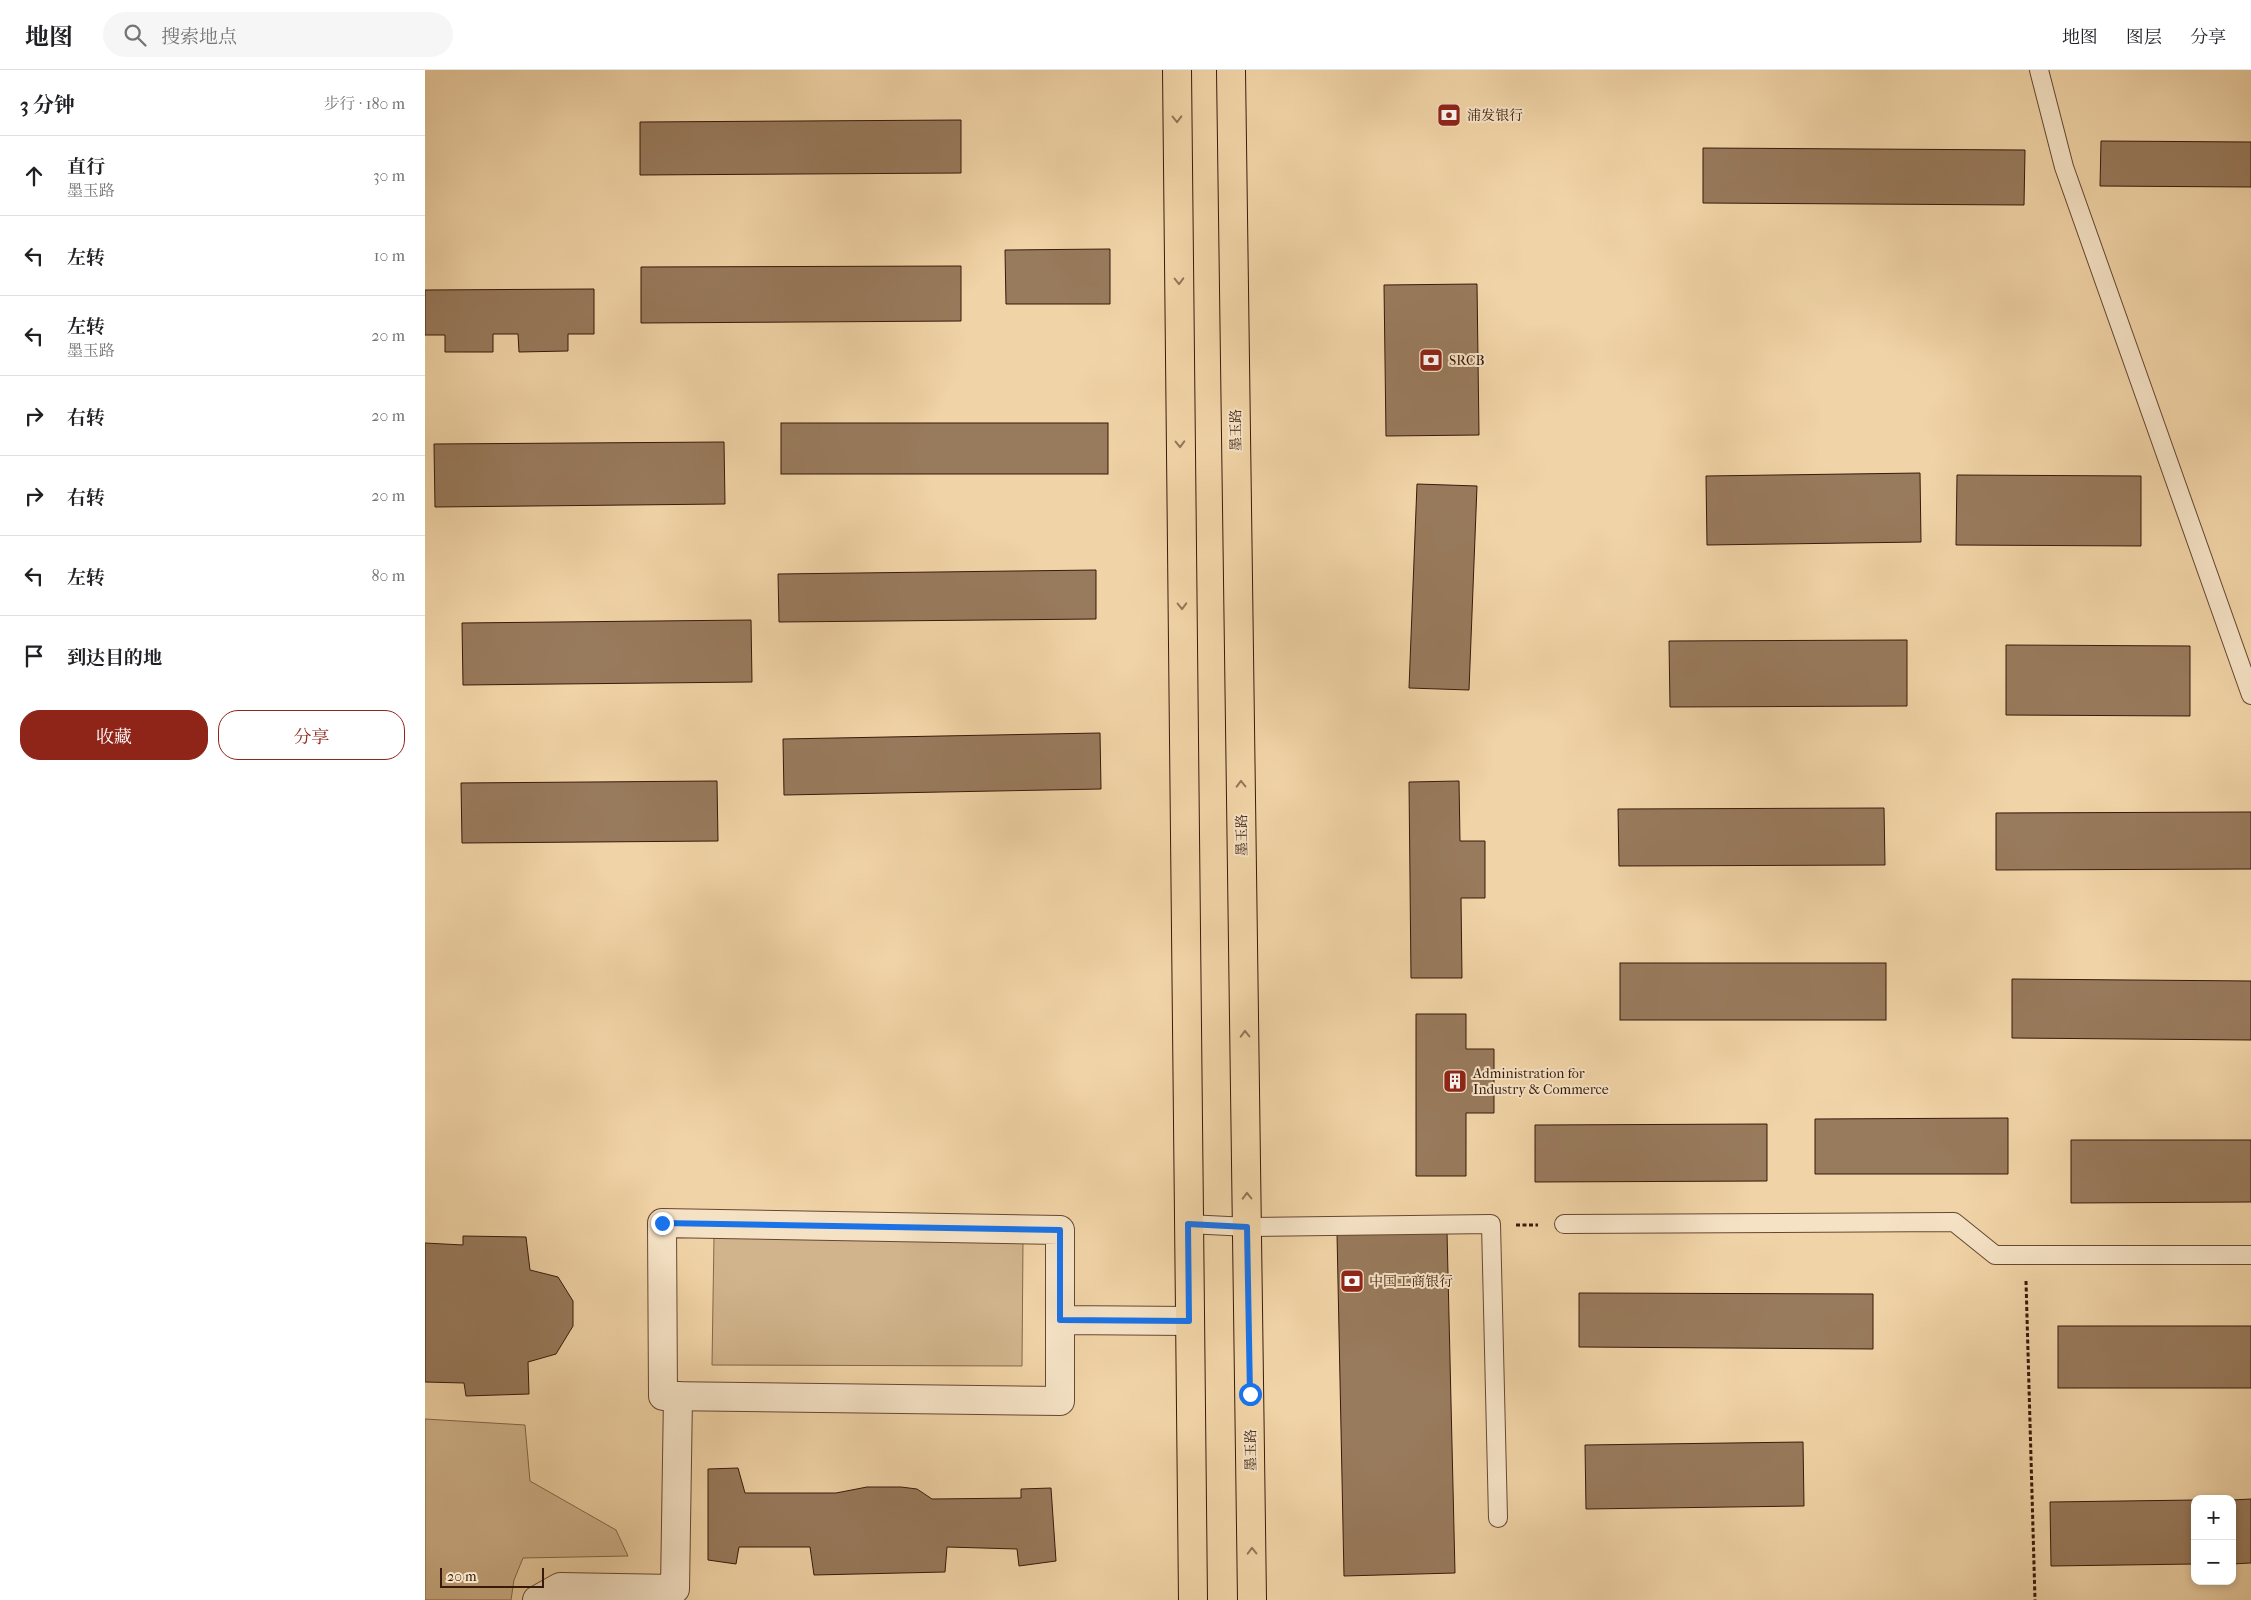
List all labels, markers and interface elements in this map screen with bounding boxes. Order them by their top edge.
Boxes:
search box [103,12,453,57]
icon: search [121,21,149,49]
text: 地图 [25,23,73,51]
text: 搜索地点 [161,26,237,48]
text: 地图 [2062,27,2098,48]
text: 图层 [2126,27,2162,48]
text: 分享 [2190,27,2226,48]
text: 3 分钟 [20,93,75,117]
text: 步行 · 180 m [324,94,405,113]
bank icon: 浦发银行 [1436,102,1462,128]
place label: 浦发银行 [1467,107,1523,124]
one-way arrow [1172,115,1182,123]
text: 直行 [67,156,105,178]
icon: ahead [20,162,48,190]
text: 30 m [373,166,405,185]
text: 墨玉路 [67,181,115,200]
icon: left [20,242,48,270]
text: 10 m [374,246,405,265]
text: 左转 [67,247,105,269]
one-way arrow [1174,278,1184,285]
text: 左转 [67,316,105,338]
icon: left [20,322,48,350]
text: 20 m [371,326,405,345]
text: 墨玉路 [67,341,115,360]
bank icon: SRCB [1418,347,1444,373]
place label: SRCB [1449,352,1485,369]
icon: right [20,402,48,430]
text: 20 m [371,406,405,425]
text: 右转 [67,407,105,429]
street label: 墨玉路 [1227,409,1245,451]
one-way arrow [1175,440,1185,448]
icon: right [20,482,48,510]
text: 20 m [371,486,405,505]
text: 右转 [67,487,105,509]
icon: left [20,562,48,590]
text: 80 m [371,566,405,585]
text: 左转 [67,567,105,589]
one-way arrow [1177,602,1187,610]
icon: arrive [20,642,48,670]
text: 到达目的地 [67,647,162,669]
button: 收藏 [20,710,208,760]
button: 分享 [218,710,405,760]
one-way arrow [1236,780,1246,788]
street label: 墨玉路 [1233,814,1251,856]
one-way arrow [1240,1030,1250,1038]
place label: Administration for Industry & Commerce [1472,1065,1609,1098]
building icon: Administration for Industry & Commerce [1442,1068,1468,1094]
one-way arrow [1242,1192,1252,1200]
route end [651,1212,674,1235]
bank icon: 中国工商银行 [1339,1268,1365,1294]
place label: 中国工商银行 [1369,1273,1453,1290]
route start [1239,1383,1262,1406]
street label: 墨玉路 [1242,1429,1260,1471]
map controls [2191,1495,2236,1585]
button: + [2191,1495,2236,1540]
button: − [2191,1540,2236,1585]
one-way arrow [1246,1547,1257,1555]
scale bar [440,1565,544,1588]
text: 20 m [447,1568,477,1585]

